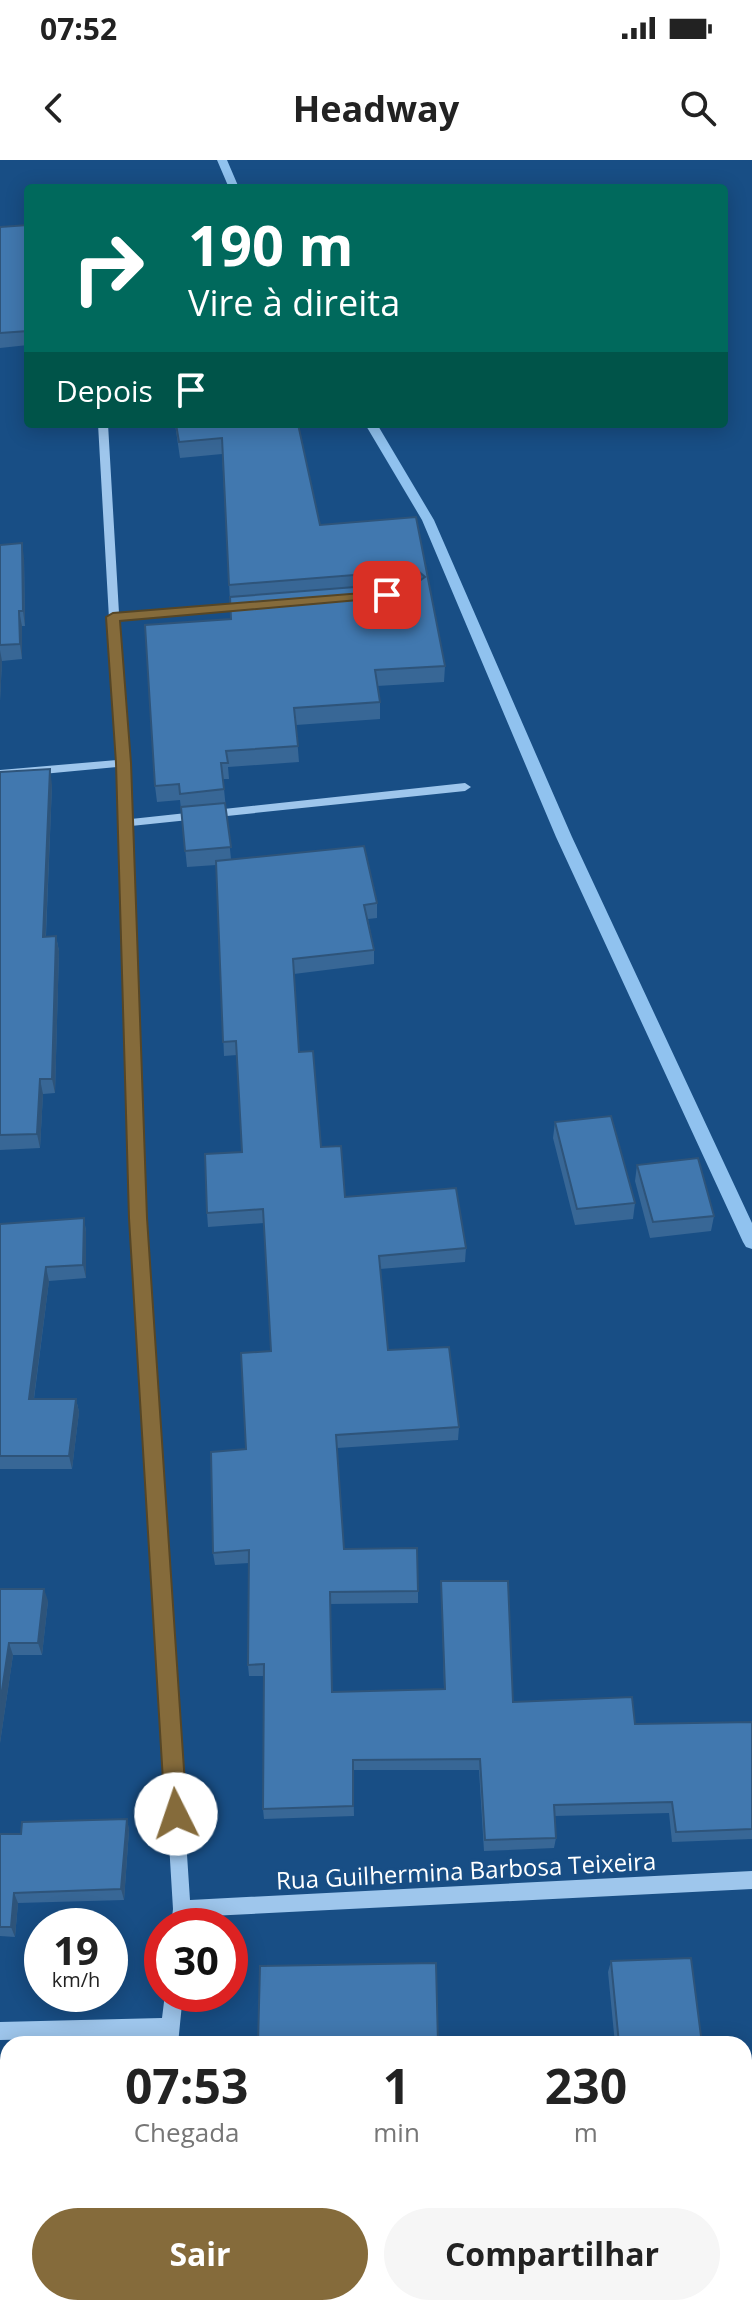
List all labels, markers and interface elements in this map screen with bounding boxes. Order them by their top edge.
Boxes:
text: 07:52 [40,8,117,49]
text: Headway [293,84,459,133]
icon: back [32,86,76,130]
icon: search [676,86,720,130]
text: 190 m [188,206,354,282]
icon: right [56,216,160,320]
text: Vire à direita [188,278,400,327]
icon: arrive [169,368,213,412]
text: Depois [56,370,153,411]
pin [353,561,421,629]
icon: arrive [365,573,409,617]
position arrow [134,1772,218,1856]
street label: Rua Guilhermina Barbosa Teixeira [275,1844,657,1896]
speed limit sign: 30 [144,1908,248,2012]
text: 19 [53,1922,99,1977]
text: km/h [52,1966,100,1993]
text: 07:53 [125,2053,248,2118]
text: 1 [383,2053,410,2118]
text: 230 [545,2053,627,2118]
text: Chegada [134,2114,240,2150]
text: min [373,2114,420,2150]
text: m [574,2114,598,2150]
button: Sair [32,2208,368,2300]
button: Compartilhar [384,2208,720,2300]

